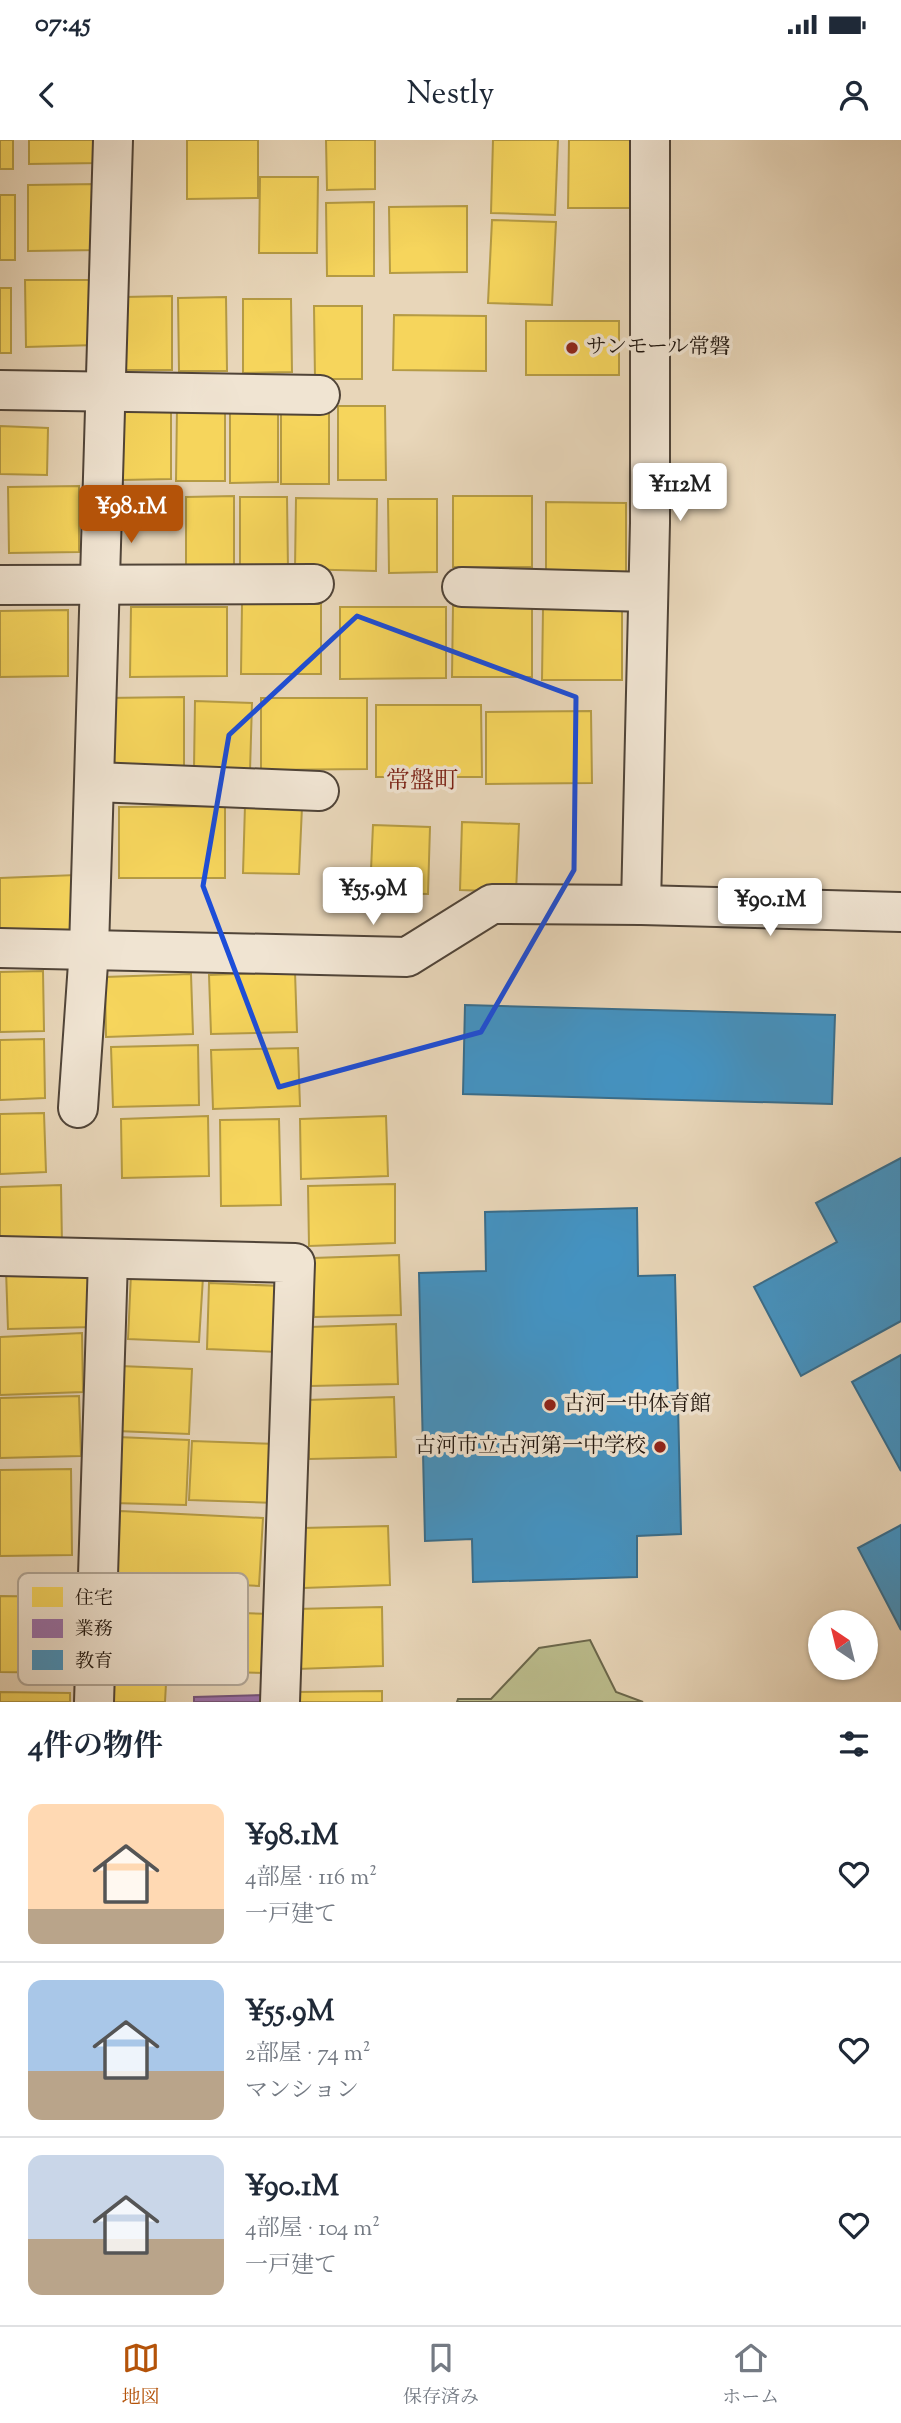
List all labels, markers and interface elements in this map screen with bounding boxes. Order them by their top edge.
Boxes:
text: 07:45 [35,6,91,43]
text: Nestly [406,72,495,118]
icon: back [28,76,66,114]
icon: person [835,76,873,114]
place label: サンモール常磐 [586,333,731,363]
marker: サンモール常磐 [564,340,580,356]
pin: ¥112M [631,464,729,523]
text: ¥112M [649,469,711,502]
pin: ¥98.1M [74,486,188,545]
text: ¥98.1M [95,491,167,524]
district label: 常盤町 [386,765,458,799]
pin: ¥55.9M [316,868,430,927]
text: ¥55.9M [339,873,407,906]
pin: ¥90.1M [713,878,827,938]
text: ¥90.1M [734,884,806,917]
place label: 古河一中体育館 [564,1390,711,1420]
marker: 古河一中体育館 [542,1397,558,1413]
place label: 古河市立古河第一中学校 [415,1432,646,1462]
marker: 古河市立古河第一中学校 [652,1439,668,1455]
legend [18,1573,248,1685]
text: 住宅 [75,1586,113,1613]
north arrow [808,1610,878,1680]
map controls [808,1610,878,1680]
text: 業務 [75,1617,113,1644]
text: 教育 [75,1649,113,1676]
icon: filters [835,1725,873,1763]
text: 4件の物件 [28,1726,163,1769]
text: ¥98.1M [245,1815,339,1858]
icon: home [84,1832,168,1916]
icon: heart [835,1855,873,1893]
text: 4部屋 · 116 m² [245,1862,377,1895]
text: 一戸建て [245,1899,337,1932]
text: ¥55.9M [245,1991,334,2034]
icon: home [84,2008,168,2092]
icon: heart [835,2031,873,2069]
text: 2部屋 · 74 m² [245,2038,371,2071]
text: マンション [245,2075,359,2108]
text: ¥90.1M [245,2166,339,2209]
icon: home [84,2183,168,2267]
icon: heart [835,2206,873,2244]
text: 4部屋 · 104 m² [245,2213,380,2246]
text: 一戸建て [245,2250,337,2283]
tab: 地図 [122,2339,160,2412]
tab: 保存済み [403,2339,479,2412]
tab: ホーム [722,2339,779,2412]

